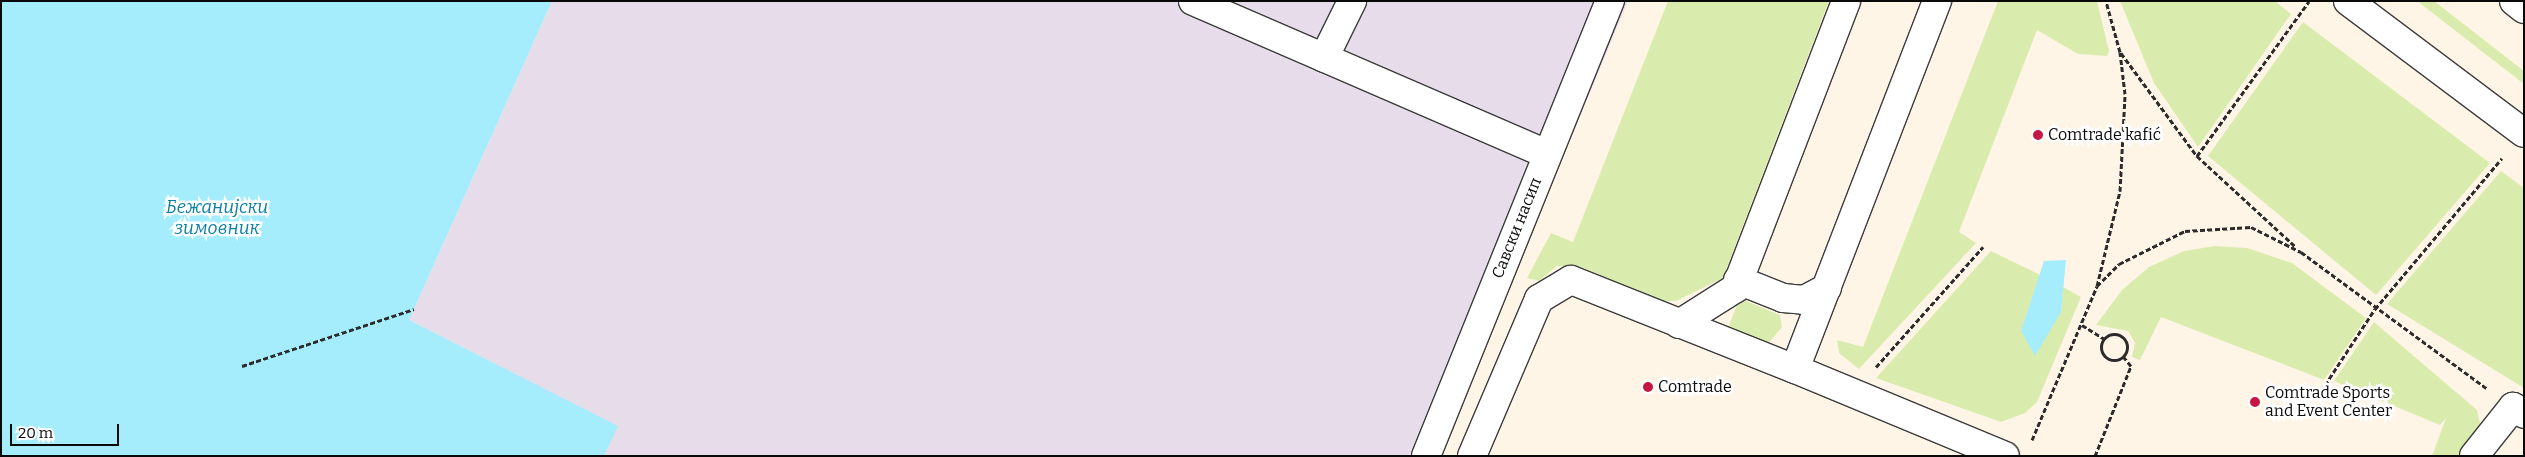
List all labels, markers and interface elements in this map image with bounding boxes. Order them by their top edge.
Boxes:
place label: Comtrade kafić [2048,125,2161,145]
marker: Comtrade kafić [2032,129,2044,141]
street label: Савски насип [1488,175,1546,281]
water label: Бежанијски зимовник [166,197,268,240]
place label: Comtrade [1658,377,1732,397]
marker: Comtrade [1642,381,1654,393]
place label: Comtrade Sports and Event Center [2265,383,2392,421]
marker: Comtrade Sports and Event Center [2249,396,2261,408]
scale bar [12,414,121,446]
text: 20 m [18,424,53,442]

